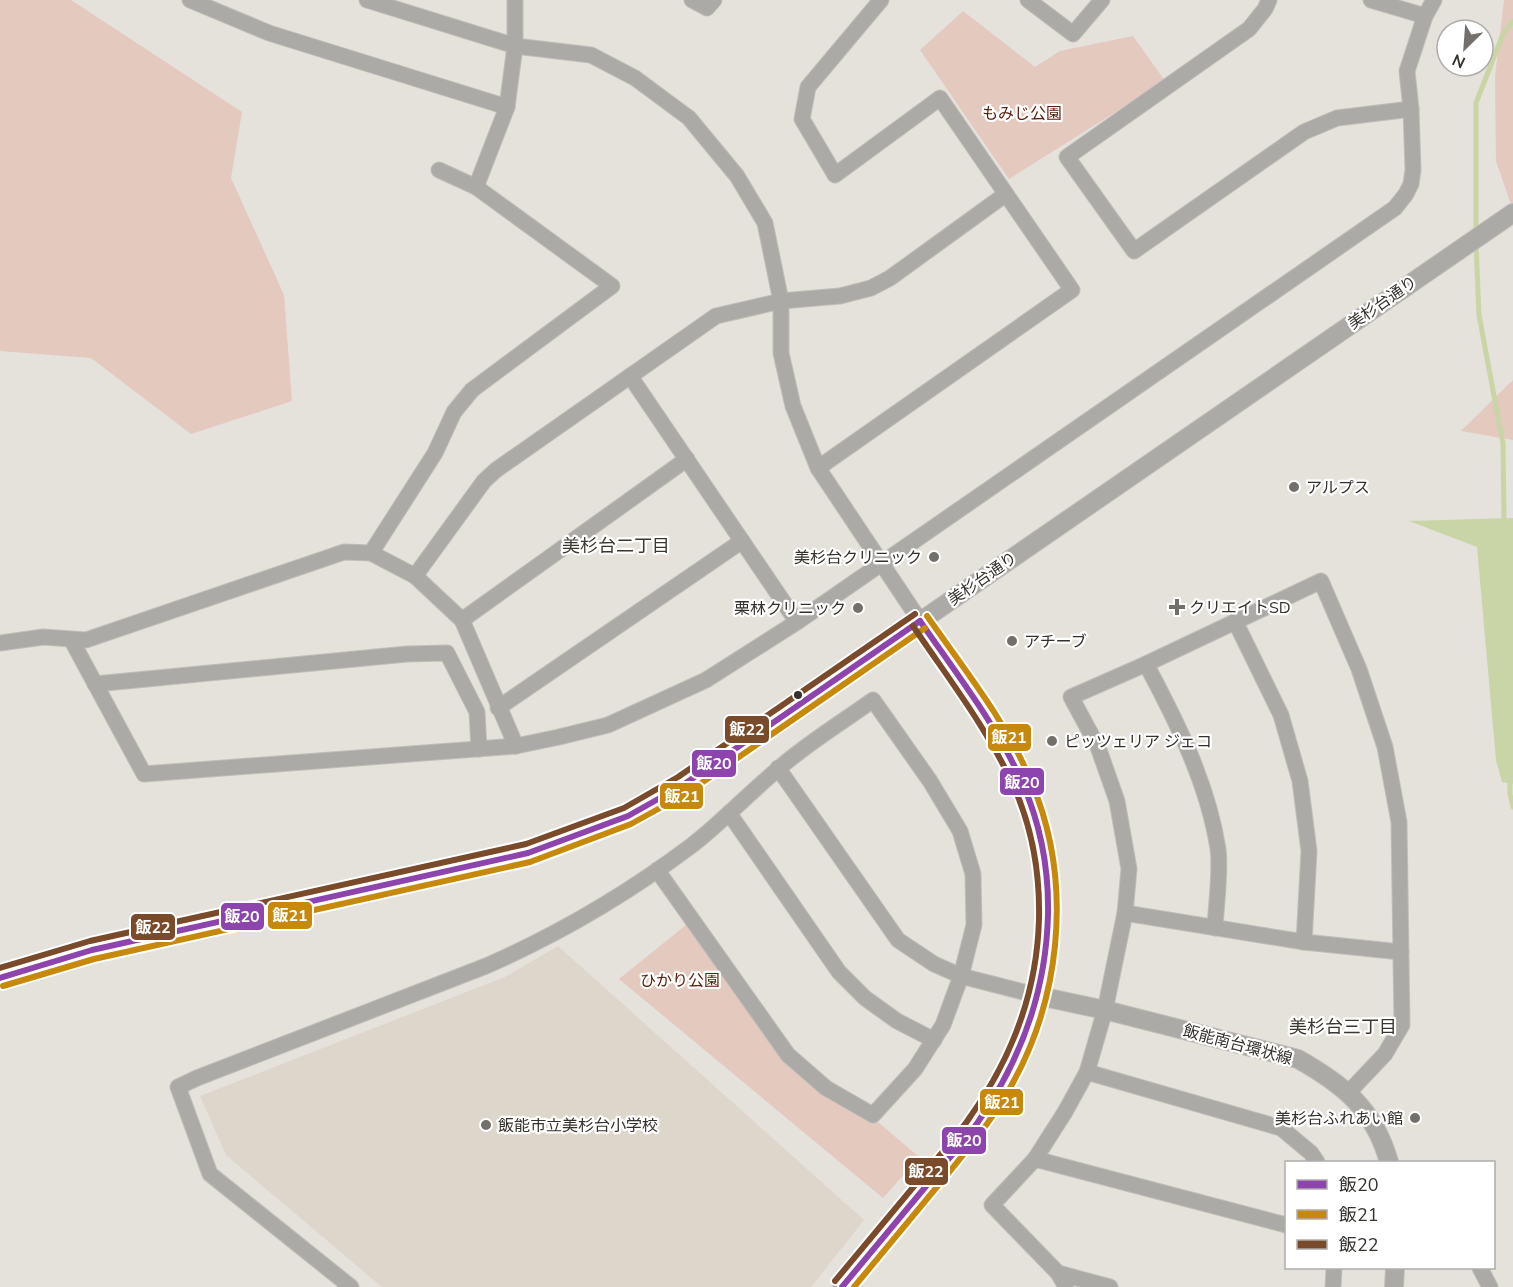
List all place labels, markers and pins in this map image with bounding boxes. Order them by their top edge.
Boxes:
place label: アルプス [1306,477,1370,499]
marker: アルプス [1287,480,1301,494]
place label: 美杉台クリニック [794,547,922,569]
marker: 美杉台クリニック [927,550,941,564]
place label: クリエイトSD [1189,597,1291,619]
place label: 栗林クリニック [734,598,846,620]
marker: クリエイトSD [1170,600,1184,614]
marker: 栗林クリニック [851,601,865,615]
place label: アチーブ [1024,631,1087,653]
marker: アチーブ [1005,634,1019,648]
unlabelled marker [792,689,804,701]
place label: ピッツェリア ジェコ [1064,731,1212,753]
marker: ピッツェリア ジェコ [1045,734,1059,748]
place label: 美杉台ふれあい館 [1275,1108,1403,1130]
marker: 美杉台ふれあい館 [1408,1111,1422,1125]
place label: 飯能市立美杉台小学校 [498,1115,658,1137]
marker: 飯能市立美杉台小学校 [479,1118,493,1132]

